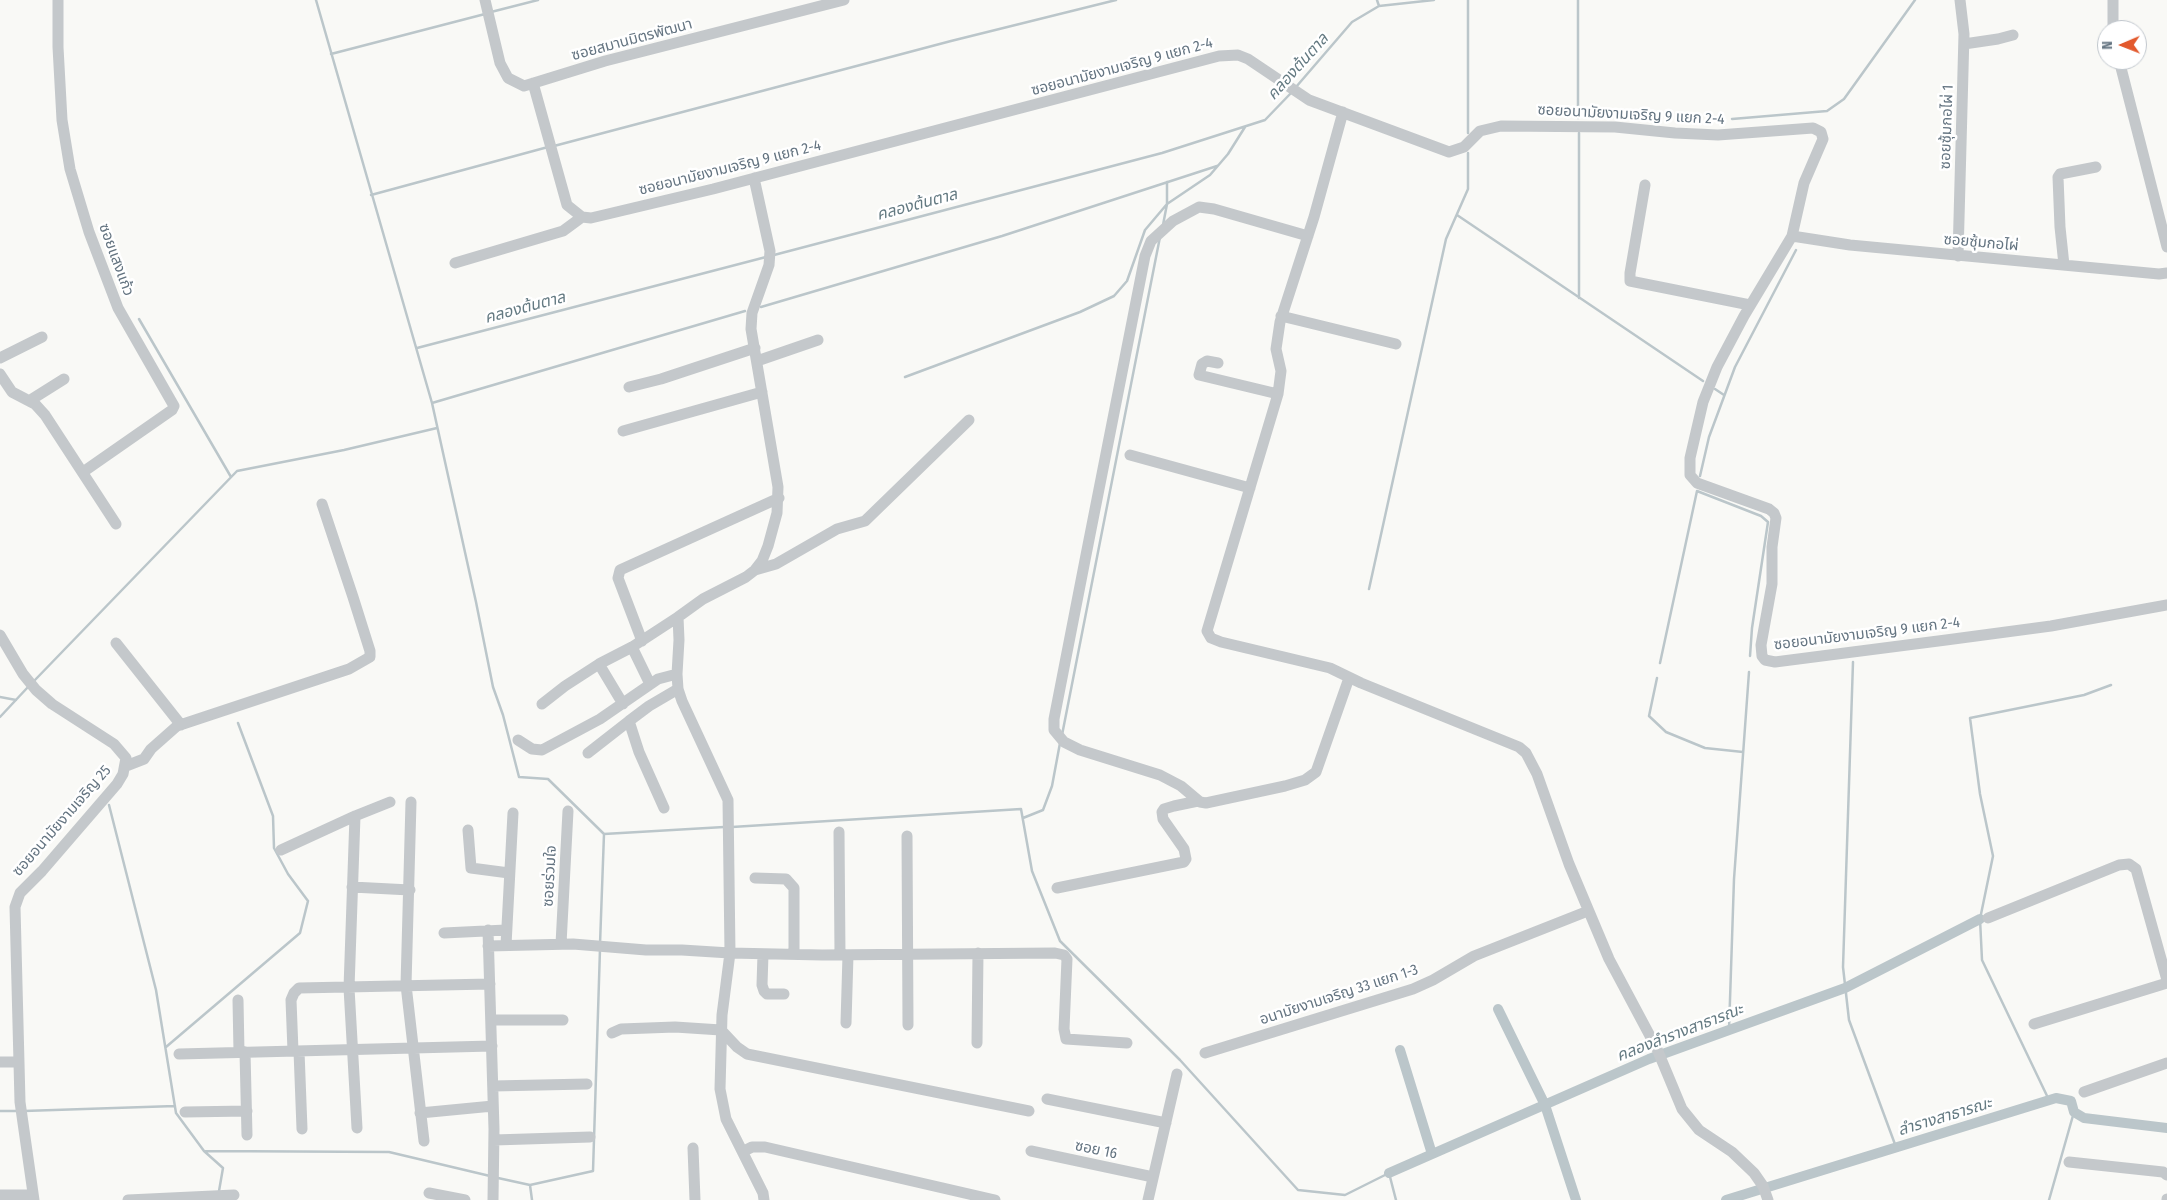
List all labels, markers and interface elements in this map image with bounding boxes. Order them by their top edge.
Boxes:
street label: ซอยสมานมิตรพัฒนา [570,15,694,65]
north arrow [2097,20,2147,70]
water label: คลองต้นตาล [1263,30,1333,104]
street label: ซอยอนามัยงามเจริญ 9 แยก 2-4 [1029,34,1215,100]
text: N [2099,41,2116,50]
street label: ซอยซุ้มกอไผ่ 1 [1937,84,1957,170]
street label: ซอยอนามัยงามเจริญ 9 แยก 2-4 [1537,101,1725,129]
street label: ซอยอนามัยงามเจริญ 9 แยก 2-4 [637,137,823,199]
water label: คลองต้นตาล [875,185,959,225]
street label: ซอยแสงแก้ว [95,221,137,299]
street label: ซอยซุ้มกอไผ่ [1943,231,2019,255]
water label: คลองต้นตาล [483,288,567,328]
street label: ซอยอนามัยงามเจริญ 9 แยก 2-4 [1773,614,1961,654]
street label: ซอยอนามัยงามเจริญ 25 [9,762,115,880]
street label: ซอยร่วมใจ [539,845,561,907]
street label: อนามัยงามเจริญ 33 แยก 1-3 [1257,961,1421,1029]
water label: คลองลำรางสาธารณะ [1614,1000,1746,1066]
water label: ลำรางสาธารณะ [1896,1094,1994,1140]
street label: ซอย 16 [1073,1137,1119,1163]

